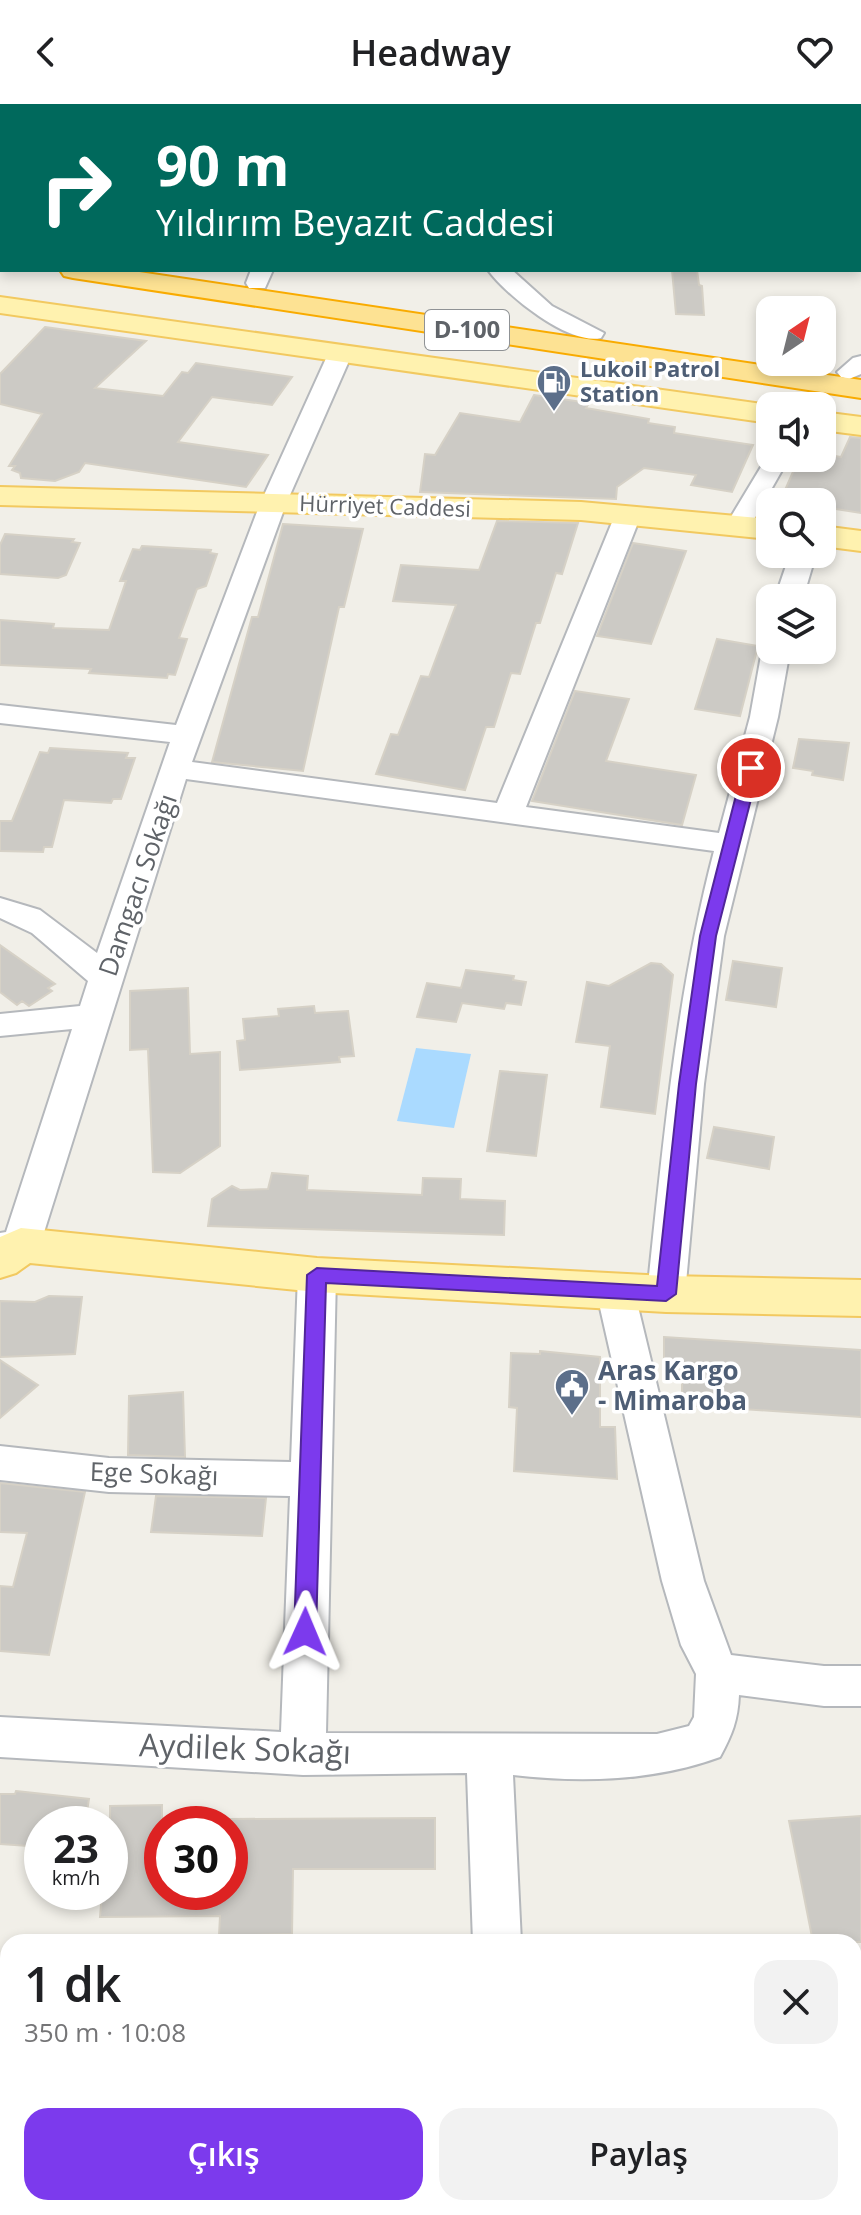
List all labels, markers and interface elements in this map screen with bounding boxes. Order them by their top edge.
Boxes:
text: Headway [350,28,511,77]
icon: back [24,30,68,74]
icon: heart [793,30,837,74]
text: 90 m [156,126,290,202]
icon: right [24,136,128,240]
text: Yıldırım Beyazıt Caddesi [156,198,555,247]
north arrow [756,296,836,376]
map controls [756,296,836,664]
road number: D-100 [425,310,509,350]
place label: Lukoil Patrol Station [580,353,720,408]
fuel station icon: Lukoil Patrol Station [535,363,573,413]
button: sound [756,392,836,472]
street label: Hürriyet Caddesi [299,487,471,523]
button: search [756,488,836,568]
button: layers [756,584,836,664]
pin [717,734,785,802]
icon: arrive [729,746,773,790]
street label: Damgacı Sokağı [89,789,185,981]
place label: Aras Kargo - Mimaroba [598,1352,747,1418]
public building icon: Aras Kargo - Mimaroba [553,1367,591,1417]
street label: Ege Sokağı [89,1453,219,1493]
position arrow [263,1590,347,1674]
street label: Aydilek Sokağı [138,1722,352,1773]
speed limit sign: 30 [144,1806,248,1910]
text: 23 [53,1820,99,1875]
text: km/h [52,1864,100,1891]
text: 1 dk [24,1951,121,2016]
button: close [754,1960,838,2044]
text: 350 m · 10:08 [24,2014,186,2050]
button: Çıkış [24,2108,423,2200]
button: Paylaş [439,2108,838,2200]

